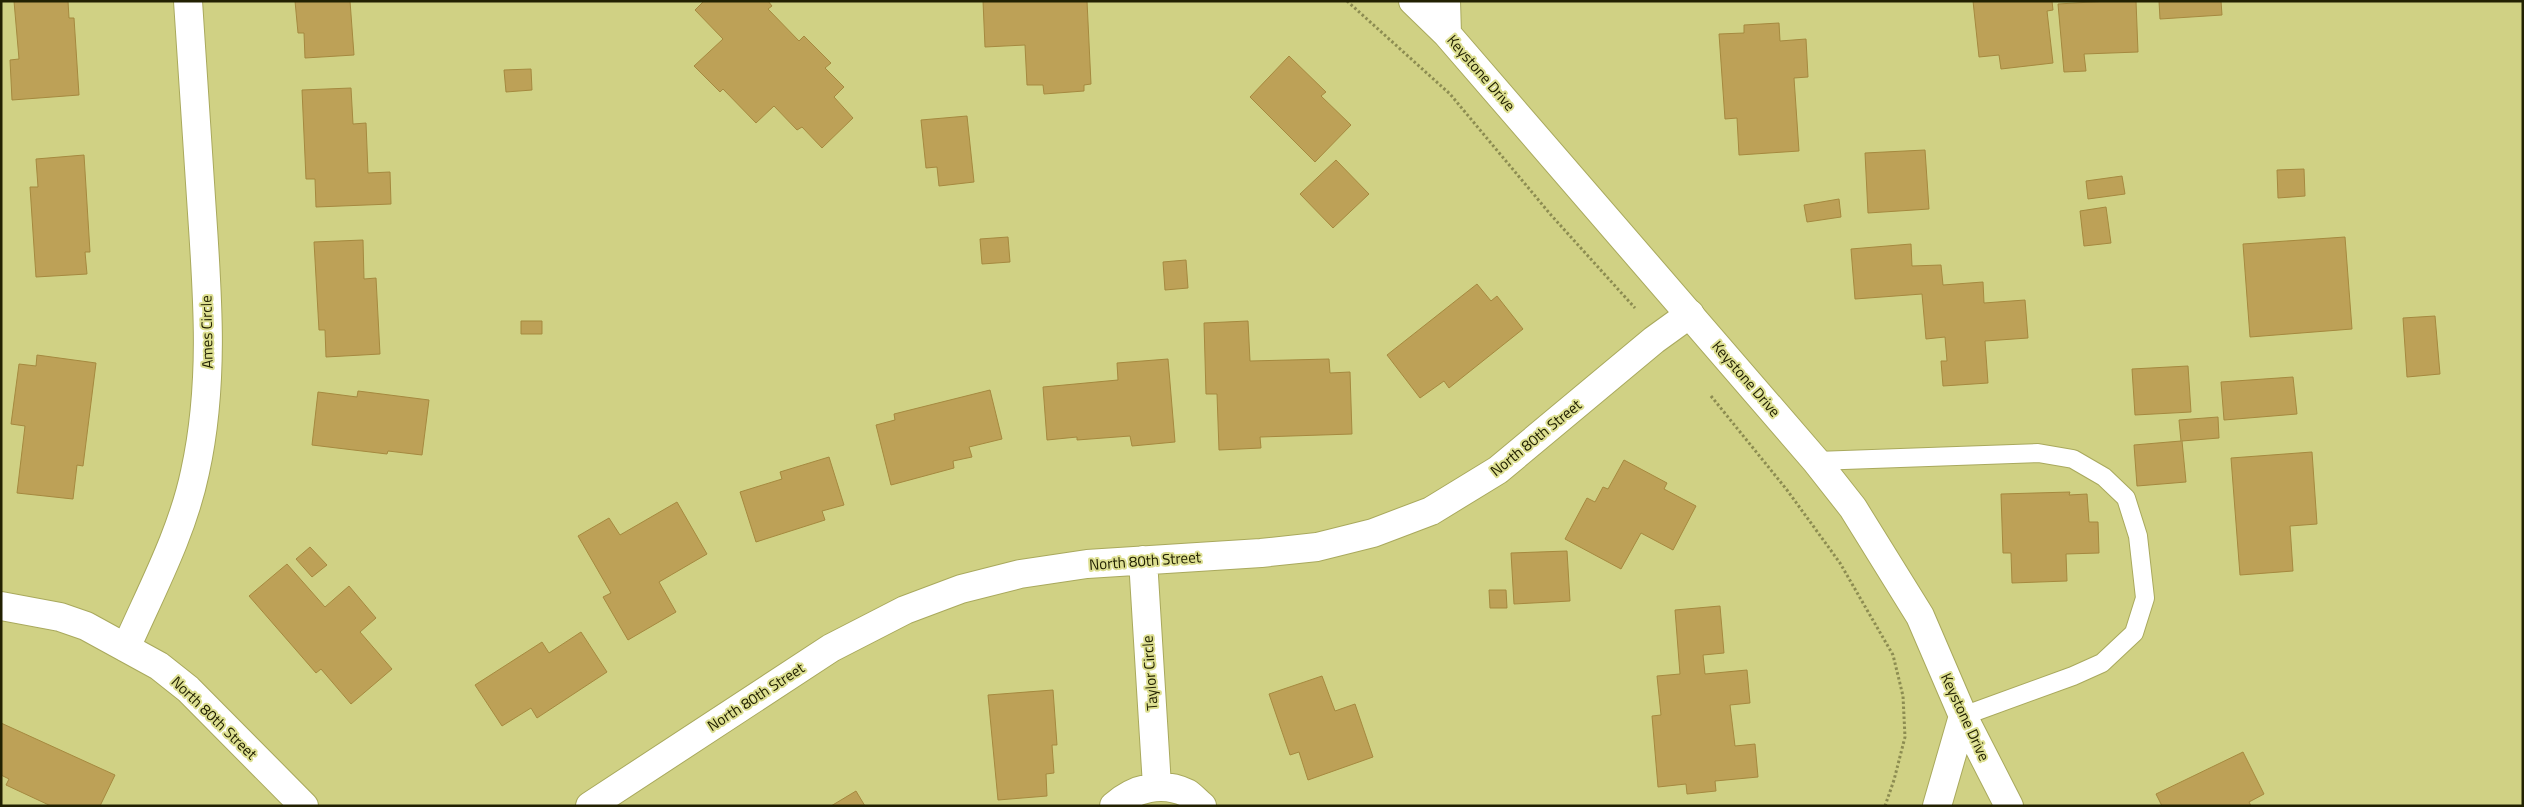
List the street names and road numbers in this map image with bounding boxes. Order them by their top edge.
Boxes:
street label: Keystone Drive [1442,29,1521,116]
street label: Ames Circle [194,295,219,369]
street label: Keystone Drive [1707,335,1786,422]
street label: North 80th Street [1485,393,1587,482]
street label: North 80th Street [1088,545,1202,576]
street label: Taylor Circle [1135,635,1164,711]
street label: North 80th Street [703,656,810,737]
street label: Keystone Drive [1935,669,1996,765]
street label: North 80th Street [166,671,263,765]

